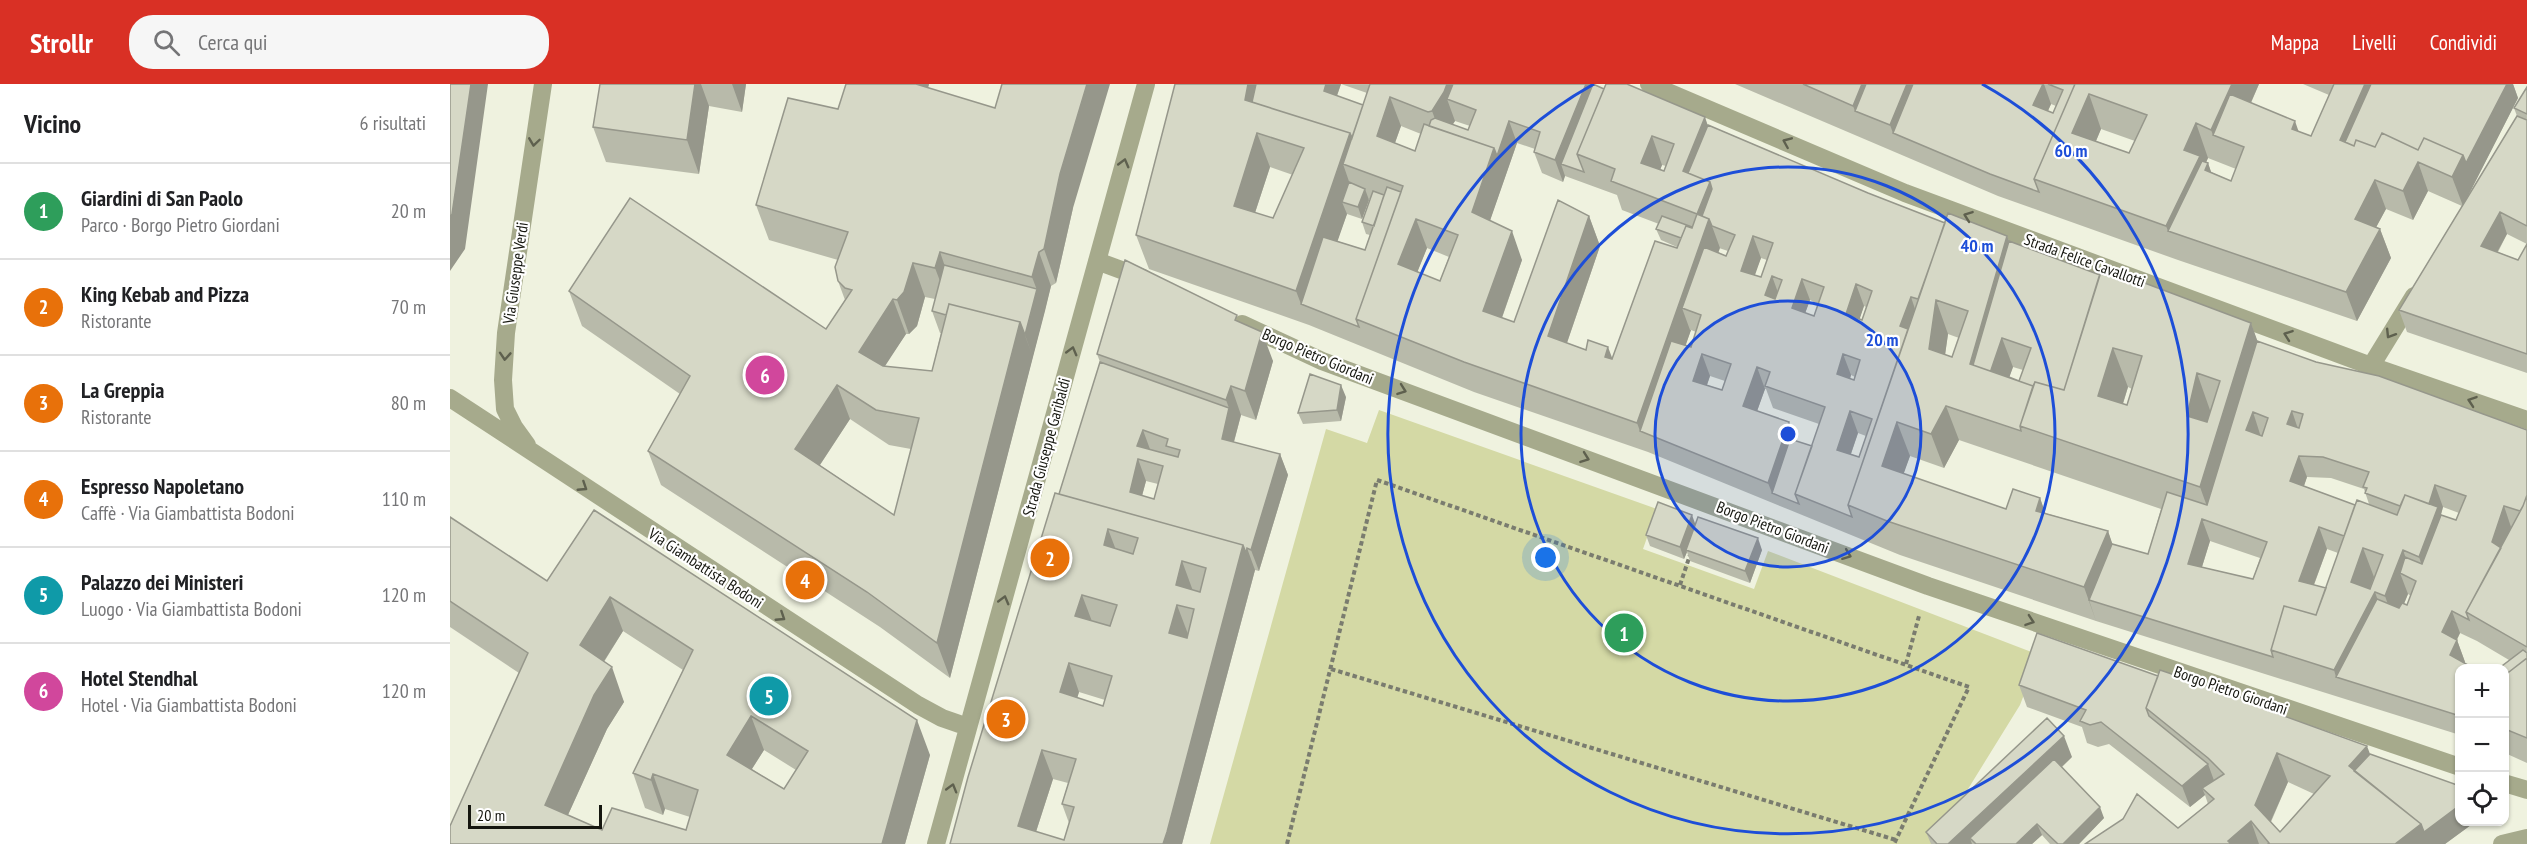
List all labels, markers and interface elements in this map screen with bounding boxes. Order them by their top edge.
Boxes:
search box [129,15,549,69]
text: Strollr [30,24,93,61]
icon: search [150,26,183,59]
text: Cerca qui [198,28,268,56]
text: Mappa [2271,29,2319,56]
text: Livelli [2352,29,2397,56]
text: Condividi [2430,29,2497,56]
text: Vicino [24,107,81,140]
text: 6 risultati [360,110,426,136]
one-way arrow [529,137,541,147]
one-way arrow [1782,138,1793,150]
text: 60 m [2055,139,2087,162]
one-way arrow [1117,158,1129,169]
text: Giardini di San Paolo [81,184,243,212]
text: 1 [39,198,48,224]
text: 20 m [391,198,426,224]
one-way arrow [1963,211,1974,223]
text: Parco · Borgo Pietro Giordani [81,212,280,238]
street label: Via Giuseppe Verdi [498,221,532,326]
street label: Strada Felice Cavallotti [2022,229,2148,291]
text: 40 m [1961,234,1993,257]
text: King Kebab and Pizza [81,280,249,308]
text: 2 [39,294,48,320]
text: 70 m [391,294,426,320]
text: Ristorante [81,308,152,334]
street label: Borgo Pietro Giordani [1259,324,1377,388]
text: 20 m [1866,328,1898,351]
one-way arrow [2386,328,2398,338]
one-way arrow [2283,330,2294,343]
one-way arrow [1065,346,1078,356]
one-way arrow [499,351,512,360]
pin: 6 [746,352,784,398]
text: La Greppia [81,376,164,404]
street label: Strada Giuseppe Garibaldi [1018,376,1074,518]
one-way arrow [1396,383,1407,396]
text: 3 [39,390,48,416]
text: 80 m [391,390,426,416]
one-way arrow [2467,395,2478,408]
text: Ristorante [81,404,152,430]
centre of rings [1778,424,1798,444]
one-way arrow [1579,450,1590,463]
text: Espresso Napoletano [81,472,244,500]
one-way arrow [577,480,587,492]
text: 4 [39,486,48,512]
text: 110 m [382,486,426,512]
street label: Borgo Pietro Giordani [1714,496,1832,558]
text: Caffè · Via Giambattista Bodoni [81,500,295,526]
street label: Via Giambattista Bodoni [644,523,767,613]
pin: 2 [1030,536,1070,580]
your location [1531,543,1560,572]
one-way arrow [1840,548,1851,560]
pin: 4 [786,558,824,602]
text: Palazzo dei Ministeri [81,568,243,596]
text: 5 [39,582,48,608]
text: 120 m [382,582,426,608]
one-way arrow [996,595,1009,605]
text: Luogo · Via Giambattista Bodoni [81,596,302,622]
one-way arrow [775,610,786,621]
pin: 1 [1604,610,1644,656]
one-way arrow [2024,614,2035,626]
street label: Borgo Pietro Giordani [2172,661,2290,719]
text: Hotel Stendhal [81,664,198,692]
map controls [2455,664,2509,826]
button: + [2455,664,2509,718]
pin: 5 [750,674,788,718]
text: 6 [39,678,48,704]
text: 120 m [382,678,426,704]
text: Hotel · Via Giambattista Bodoni [81,692,297,718]
pin: 3 [986,696,1026,742]
button: − [2455,718,2509,772]
button: locate [2455,772,2509,826]
one-way arrow [945,783,957,794]
scale bar [468,802,602,830]
text: 20 m [477,805,505,825]

